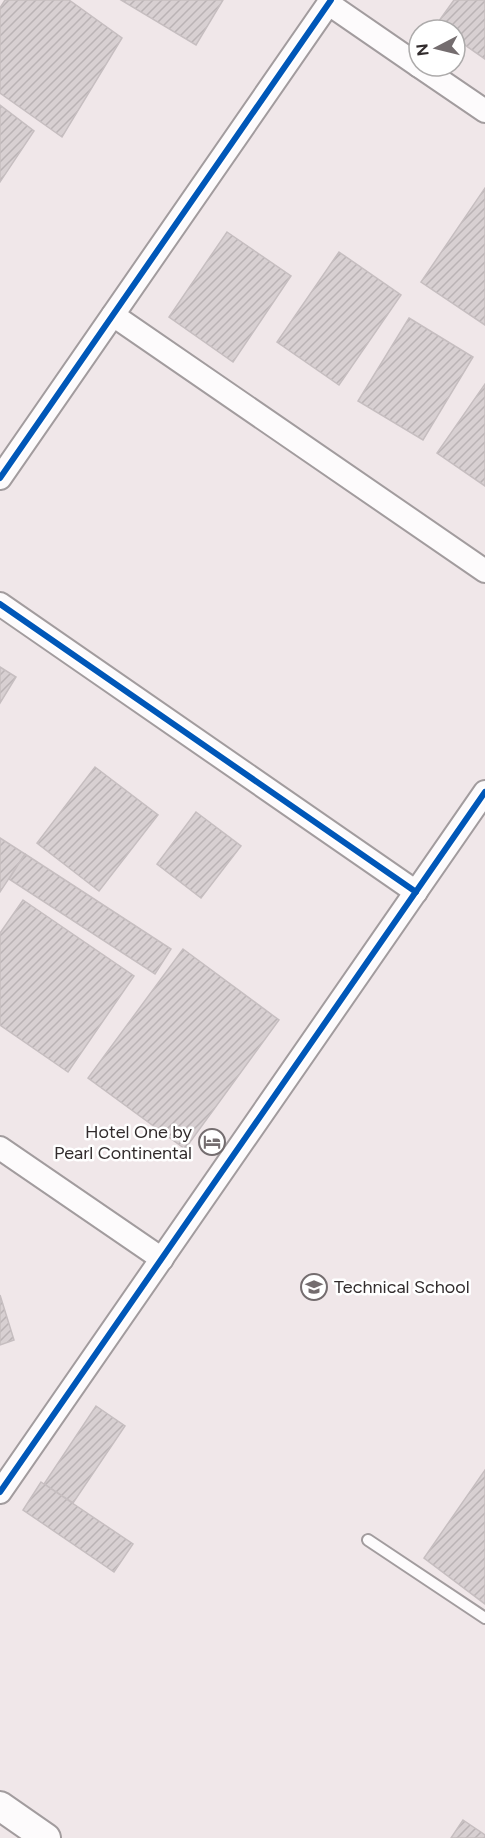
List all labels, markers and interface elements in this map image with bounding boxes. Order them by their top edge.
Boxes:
north arrow [407,18,467,78]
text: N [412,42,433,57]
place label: Hotel One by Pearl Continental [54,1121,193,1164]
hotel icon: Hotel One by Pearl Continental [197,1127,227,1157]
school or university icon: Technical School [299,1272,329,1302]
place label: Technical School [334,1276,470,1298]

